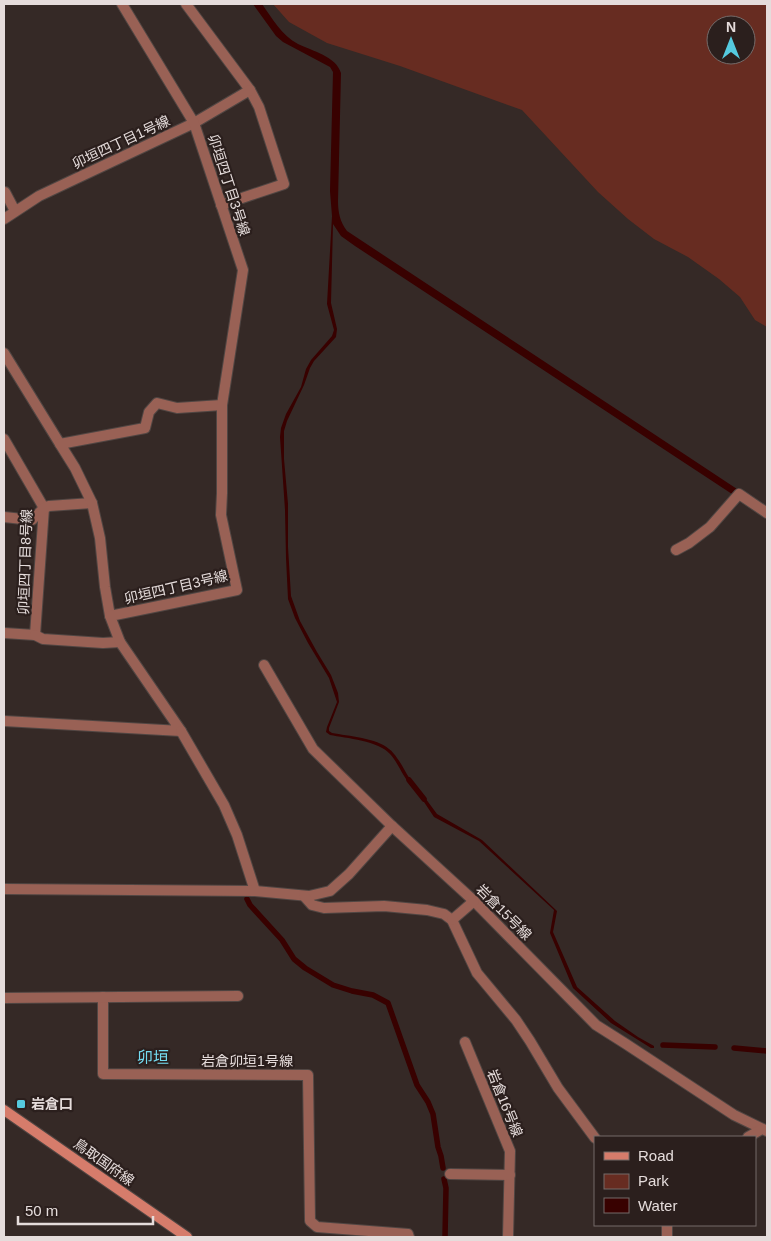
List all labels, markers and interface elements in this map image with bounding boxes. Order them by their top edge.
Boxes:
north arrow [706,15,756,65]
text: N [726,19,736,35]
street label: 卯垣四丁目1号線 [70,112,172,172]
street label: 卯垣四丁目3号線 [205,132,253,238]
street label: 卯垣四丁目8号線 [15,509,35,615]
street label: 卯垣四丁目3号線 [123,567,229,607]
street label: 岩倉15号線 [473,881,535,943]
district label: 卯垣 [137,1049,169,1066]
street label: 岩倉卯垣1号線 [201,1053,293,1069]
street label: 岩倉16号線 [484,1067,526,1139]
place label: 岩倉口 [31,1096,73,1112]
marker: 岩倉口 [15,1098,27,1110]
street label: 鳥取国府線 [71,1135,137,1189]
legend [594,1136,756,1226]
text: Road [638,1147,674,1164]
text: Park [638,1172,669,1189]
scale bar [18,1194,152,1226]
text: Water [638,1197,677,1214]
text: 50 m [25,1202,58,1219]

